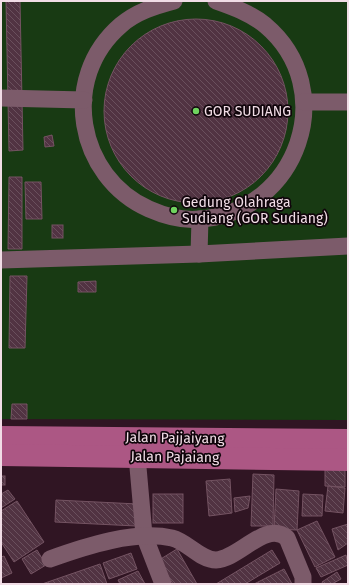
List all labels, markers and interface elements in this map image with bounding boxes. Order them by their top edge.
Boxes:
place label: GOR SUDIANG [204,103,291,120]
marker: GOR SUDIANG [191,106,201,116]
place label: Gedung Olahraga Sudiang (GOR Sudiang) [182,194,328,227]
marker: Gedung Olahraga Sudiang (GOR Sudiang) [169,205,179,215]
street label: Jalan Pajjaiyang [125,429,226,447]
street label: Jalan Pajaiang [130,448,220,466]

